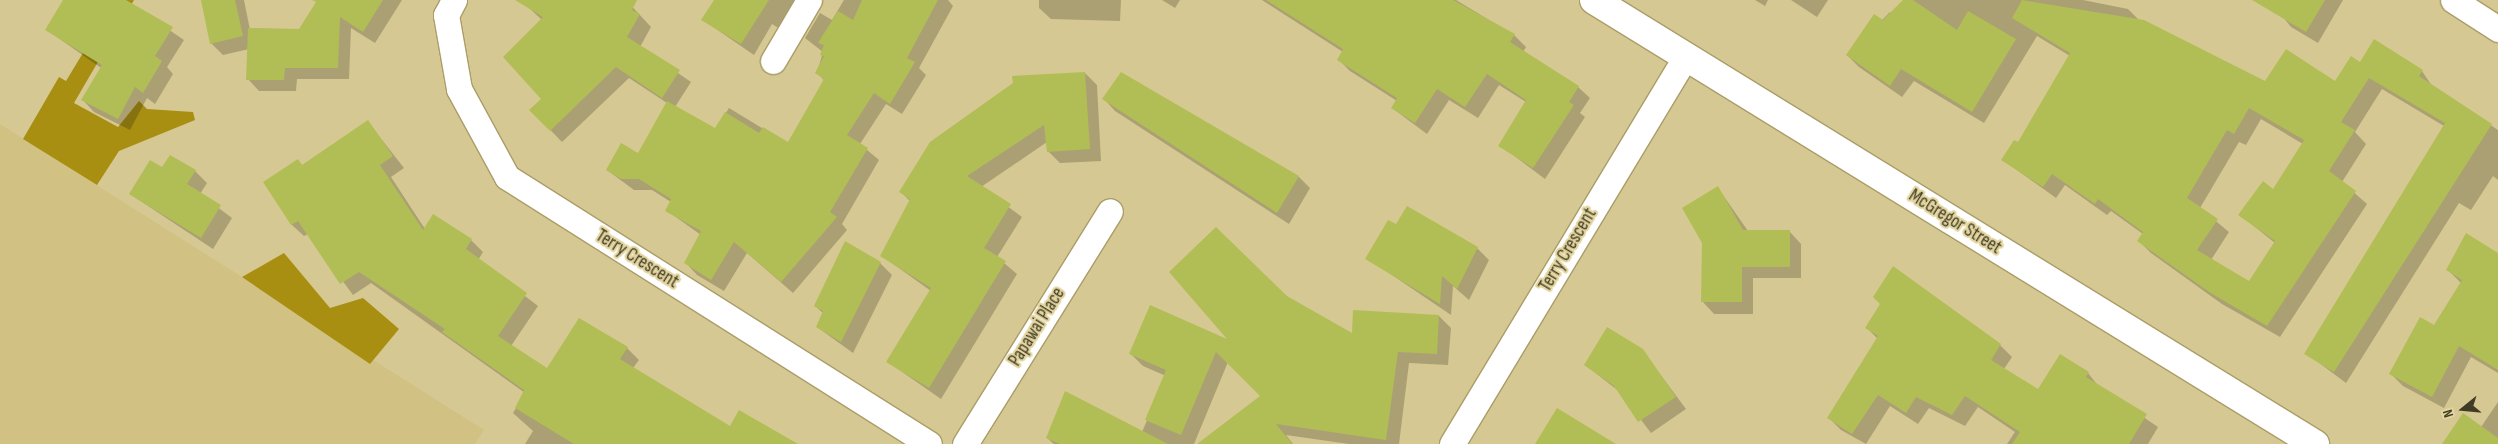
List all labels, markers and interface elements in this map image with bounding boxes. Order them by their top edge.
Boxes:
street label: McGregor Street [1904,184,2006,260]
street label: Terry Crescent [1534,204,1602,296]
street label: Terry Crescent [591,225,683,293]
street label: Papawai Place [1004,283,1070,371]
north arrow [2438,384,2488,434]
text: N [2439,407,2457,420]

